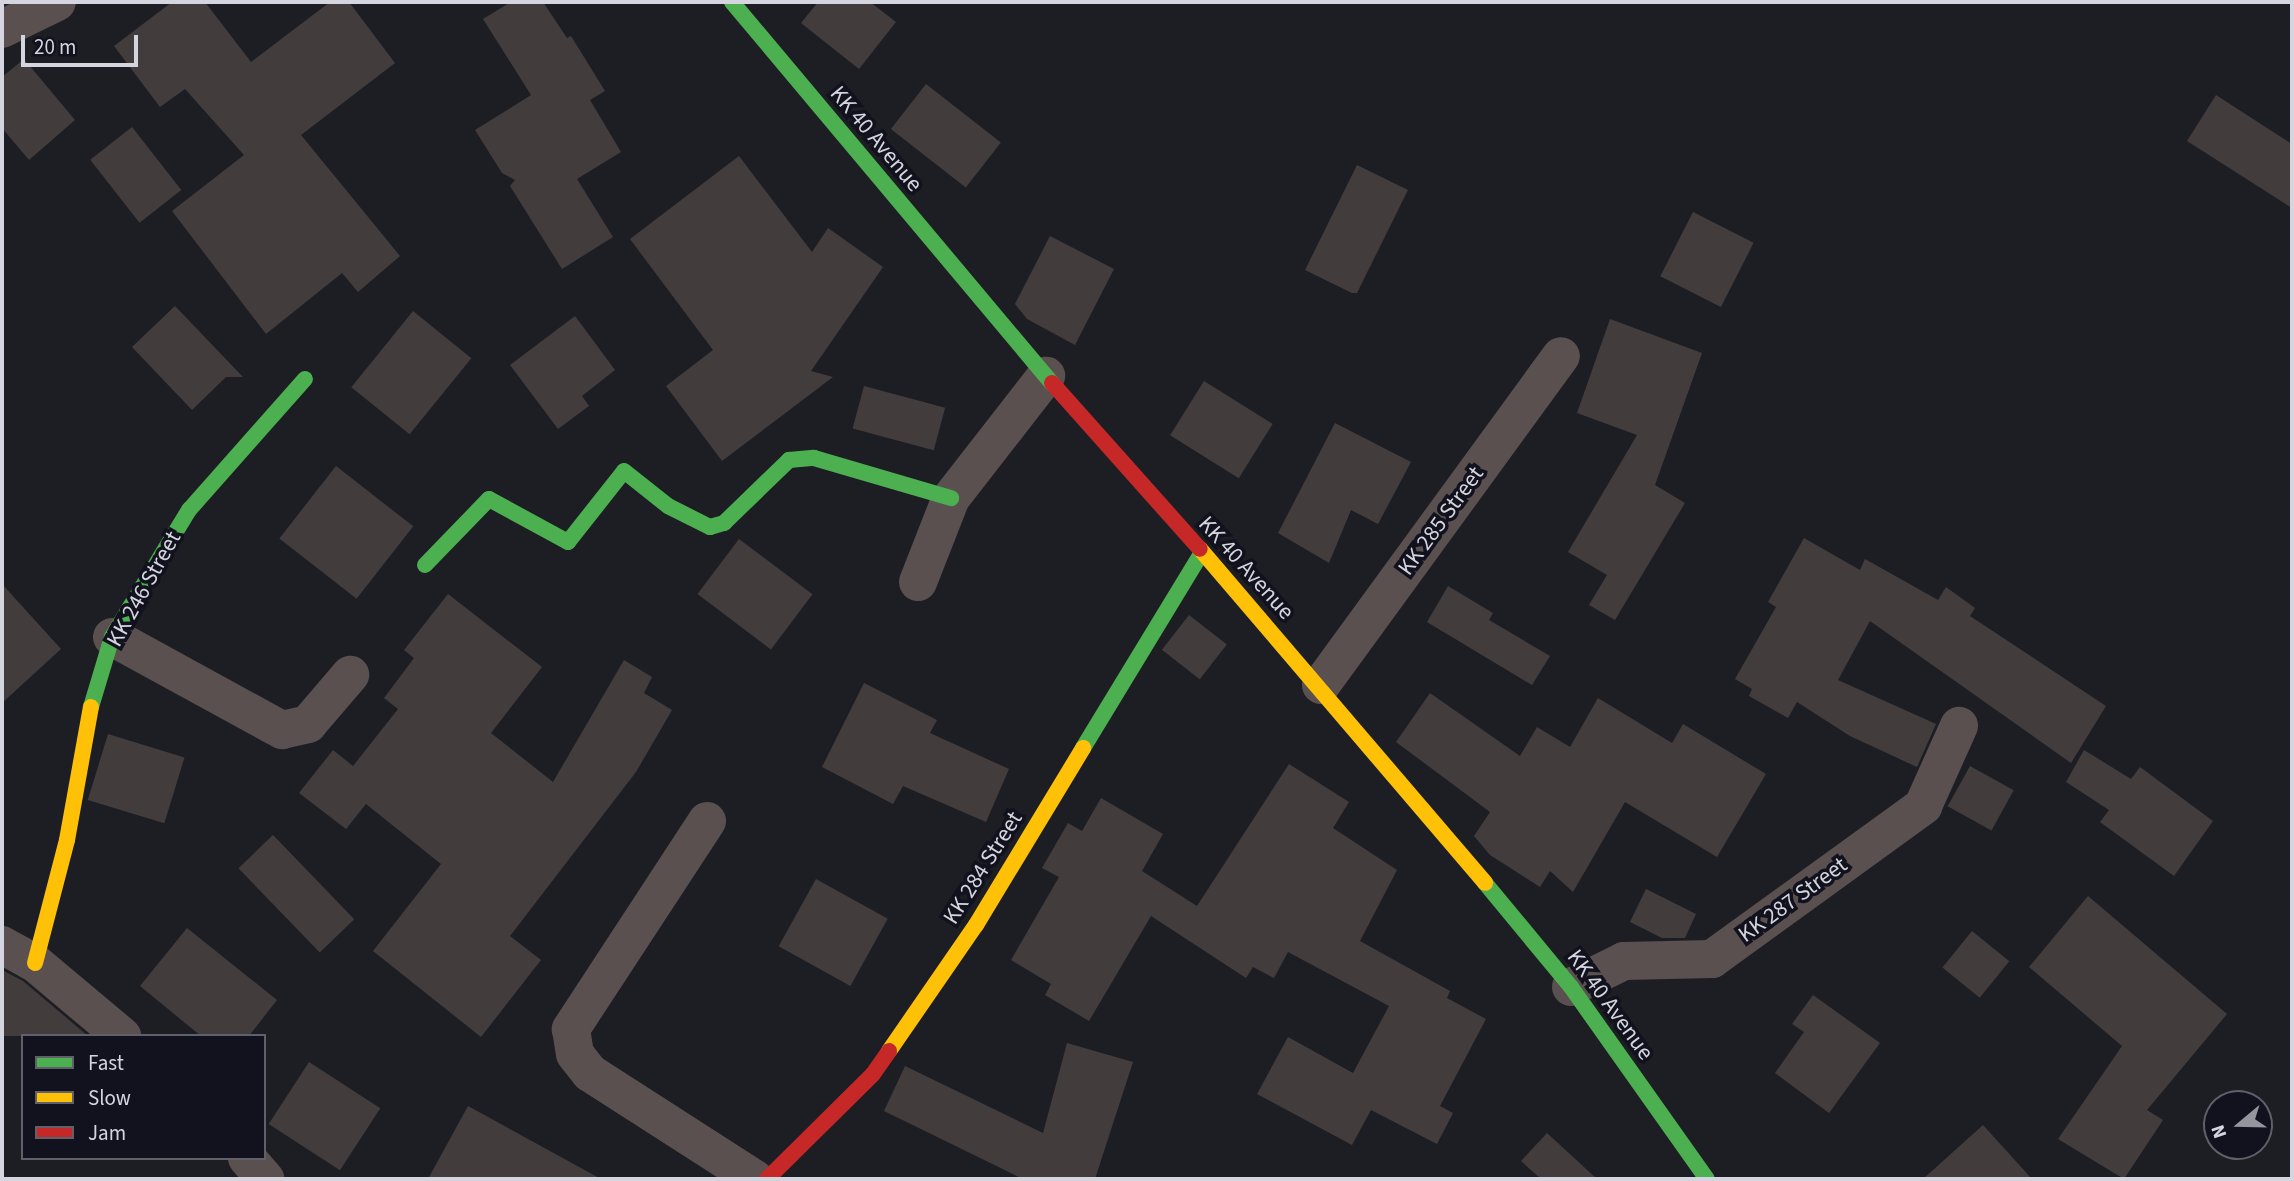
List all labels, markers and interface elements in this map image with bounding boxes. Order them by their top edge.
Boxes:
scale bar [24,21,142,65]
text: 20 m [34,32,76,62]
street label: KK 40 Avenue [824,80,928,198]
street label: KK 285 Street [1392,461,1490,581]
street label: KK 40 Avenue [1192,511,1300,625]
street label: KK 246 Street [101,526,187,652]
street label: KK 284 Street [937,807,1029,929]
street label: KK 287 Street [1733,851,1853,949]
street label: KK 40 Avenue [1561,944,1659,1066]
legend [21,1034,266,1160]
text: Fast [88,1048,124,1078]
text: Slow [88,1083,131,1113]
north arrow [2203,1090,2273,1160]
text: Jam [88,1118,126,1148]
text: N [2205,1121,2234,1142]

